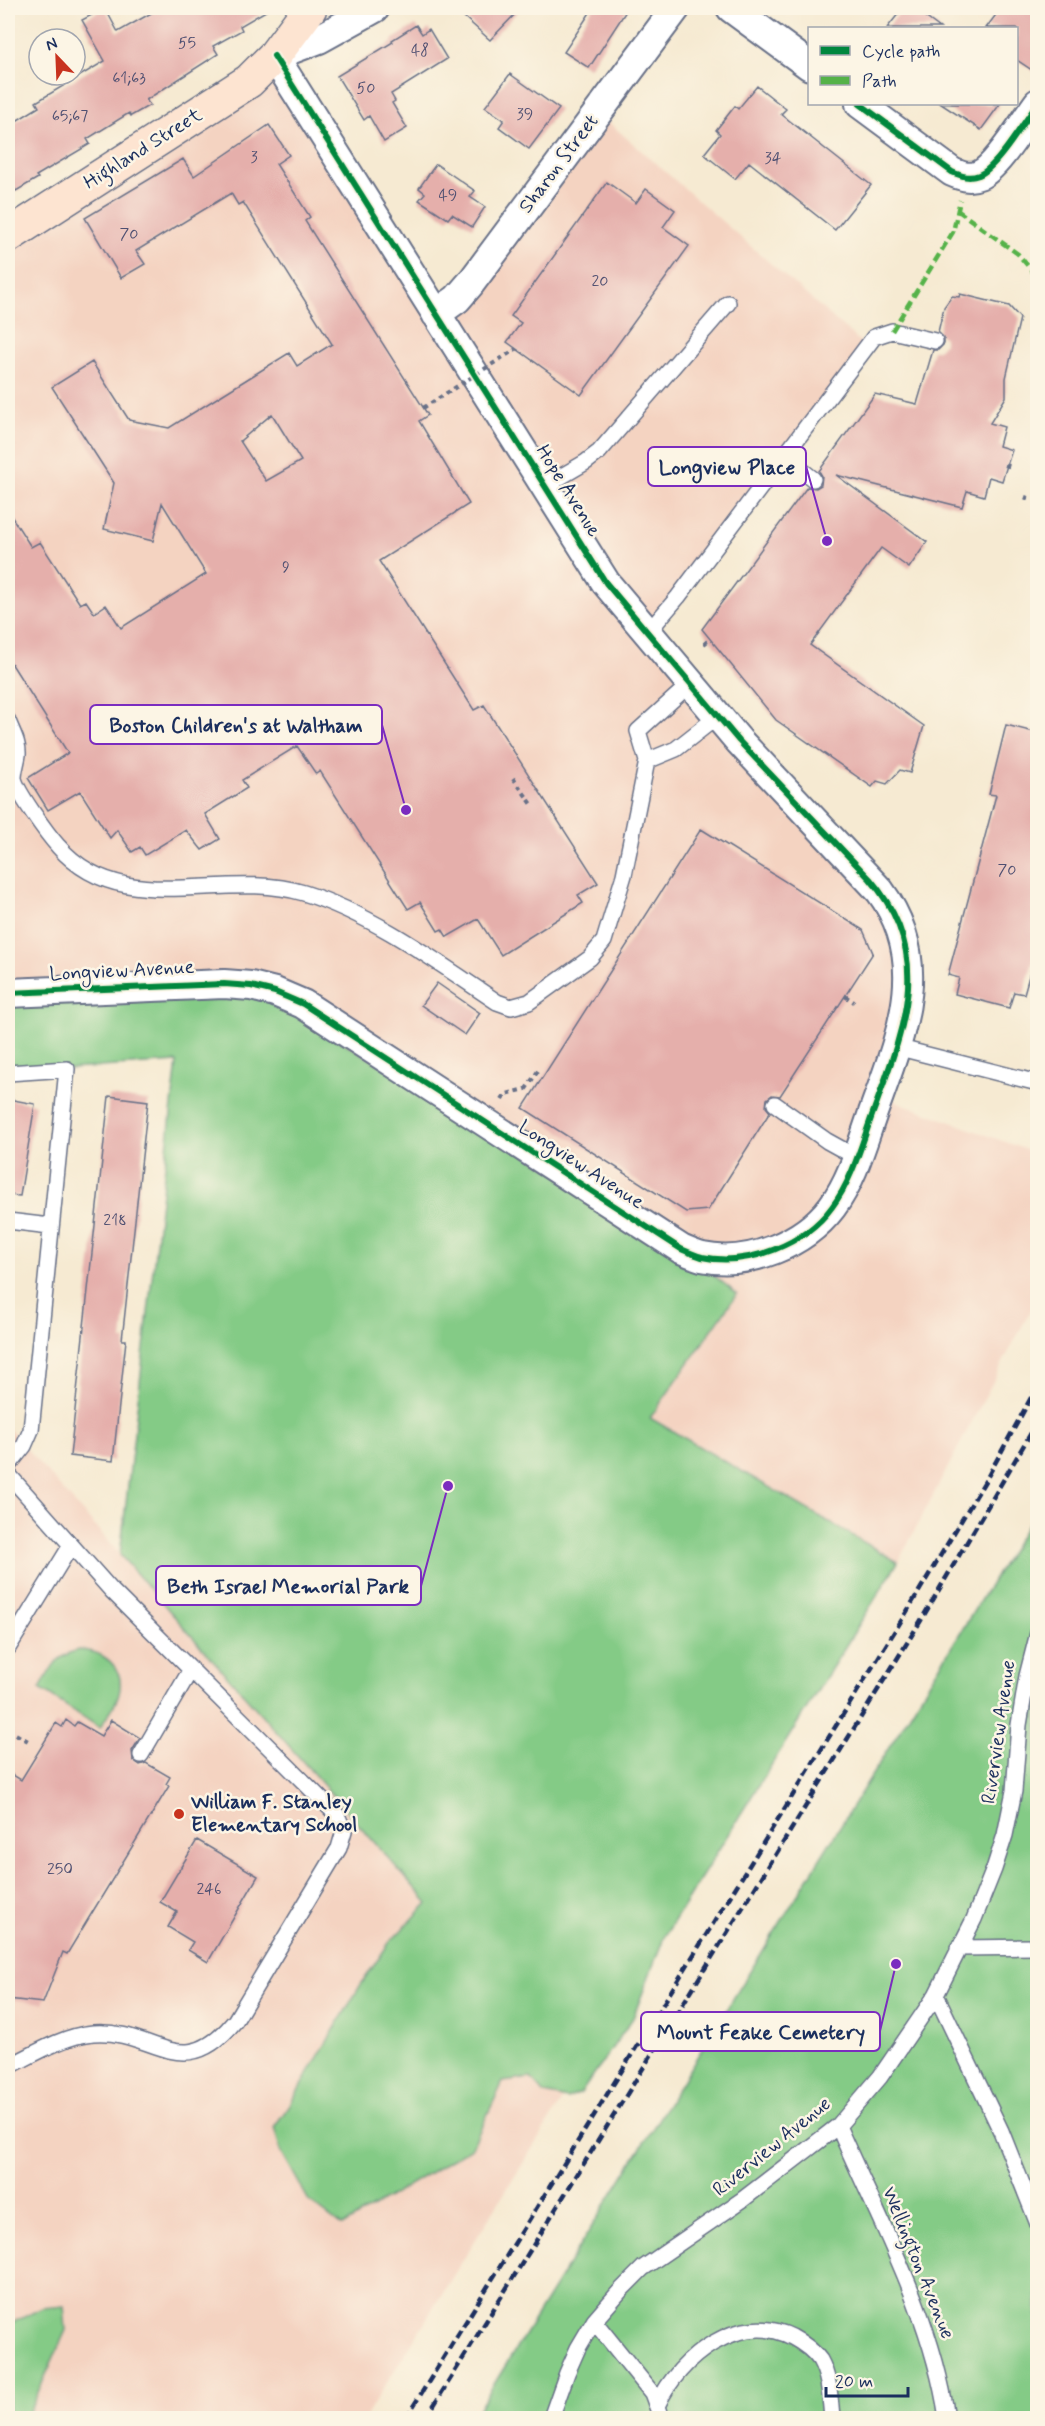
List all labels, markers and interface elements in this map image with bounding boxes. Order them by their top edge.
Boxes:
north arrow [27,27,87,87]
legend [808,27,1018,105]
text: N [43,33,61,56]
house number: 55 [178,33,196,54]
house number: 48 [411,40,429,61]
text: Cycle path [862,40,940,64]
house number: 61;63 [112,68,146,89]
text: Path [862,70,897,94]
house number: 50 [357,78,375,99]
street label: Highland Street [79,102,209,198]
house number: 39 [517,104,533,125]
house number: 65;67 [52,106,88,127]
street label: Sharon Street [513,109,605,219]
house number: 3 [250,147,258,168]
house number: 34 [765,148,782,169]
house number: 49 [439,185,457,206]
house number: 70 [120,224,138,245]
house number: 20 [592,271,609,292]
street label: Hope Avenue [529,440,607,542]
callout: Longview Place [648,447,806,486]
text: Longview Place [659,454,795,484]
house number: 9 [282,557,290,578]
callout: Boston Children's at Waltham [90,705,382,744]
text: Boston Children's at Waltham [109,712,363,740]
house number: 70 [998,860,1016,881]
street label: Longview Avenue [49,954,195,989]
street label: Longview Avenue [512,1114,649,1217]
house number: 218 [103,1210,127,1231]
callout: Beth Israel Memorial Park [156,1566,421,1605]
text: Beth Israel Memorial Park [167,1573,409,1601]
street label: Riverview Avenue [976,1658,1022,1806]
place label: William F. Stanley Elementary School [190,1789,357,1839]
marker: William F. Stanley Elementary School [172,1807,186,1821]
house number: 250 [47,1859,73,1880]
house number: 246 [196,1879,222,1900]
callout: Mount Feake Cemetery [641,2012,880,2051]
text: Mount Feake Cemetery [657,2019,865,2047]
street label: Riverview Avenue [707,2091,837,2203]
street label: Wellington Avenue [873,2183,961,2344]
scale bar [826,2360,908,2398]
text: 20 m [835,2370,873,2394]

